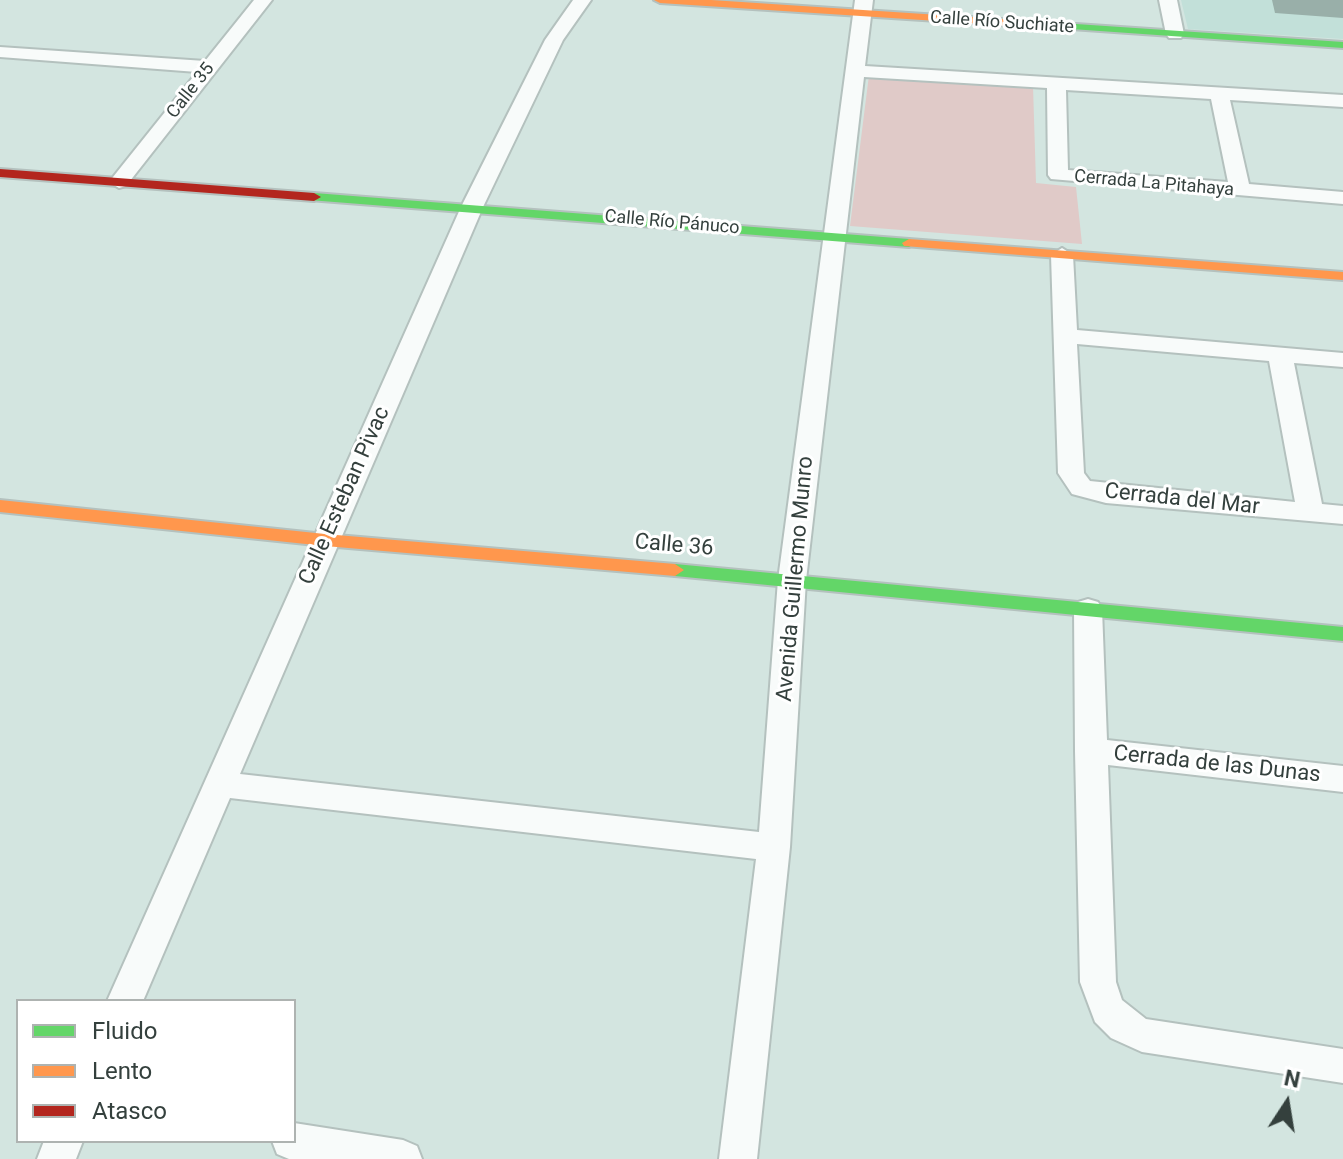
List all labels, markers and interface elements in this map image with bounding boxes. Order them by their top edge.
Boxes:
street label: Calle Río Suchiate [929,7,1075,39]
street label: Calle 35 [163,59,219,123]
street label: Cerrada La Pitahaya [1073,166,1235,202]
street label: Calle Río Pánuco [604,206,740,240]
street label: Calle Esteban Pivac [294,403,396,589]
street label: Avenida Guillermo Munro [772,455,820,703]
street label: Cerrada del Mar [1103,479,1261,521]
street label: Calle 36 [634,529,714,563]
street label: Cerrada de las Dunas [1112,741,1322,789]
legend [16,999,296,1143]
text: Fluido [92,1017,157,1045]
text: Lento [92,1057,152,1085]
north arrow [1247,1063,1327,1143]
text: N [1282,1065,1302,1093]
text: Atasco [92,1097,167,1125]

